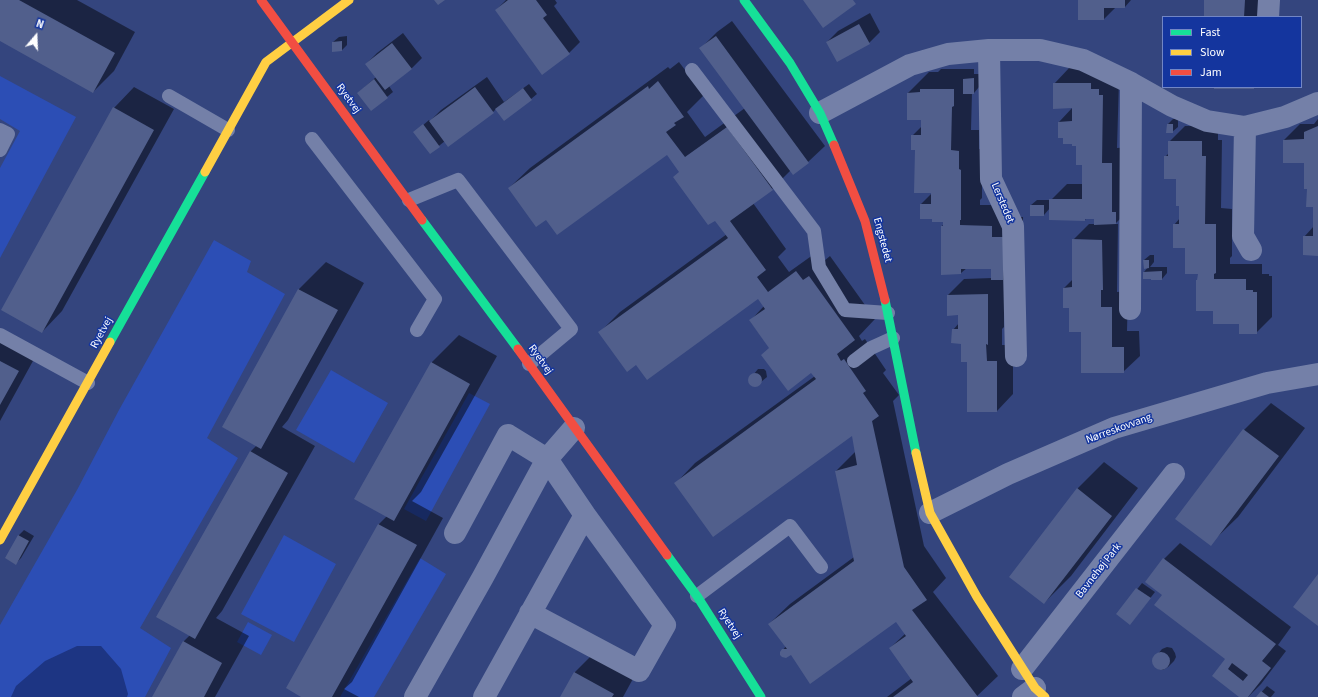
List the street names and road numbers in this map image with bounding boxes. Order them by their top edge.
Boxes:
street label: Ryetvej [333,81,363,117]
street label: Lerstedet [988,181,1016,225]
street label: Engstedet [870,216,894,264]
street label: Ryetvej [88,315,116,351]
street label: Ryetvej [525,342,555,378]
street label: Nørreskovvang [1084,411,1154,447]
street label: Bavnehøj Park [1073,541,1125,601]
street label: Ryetvej [714,606,744,642]

